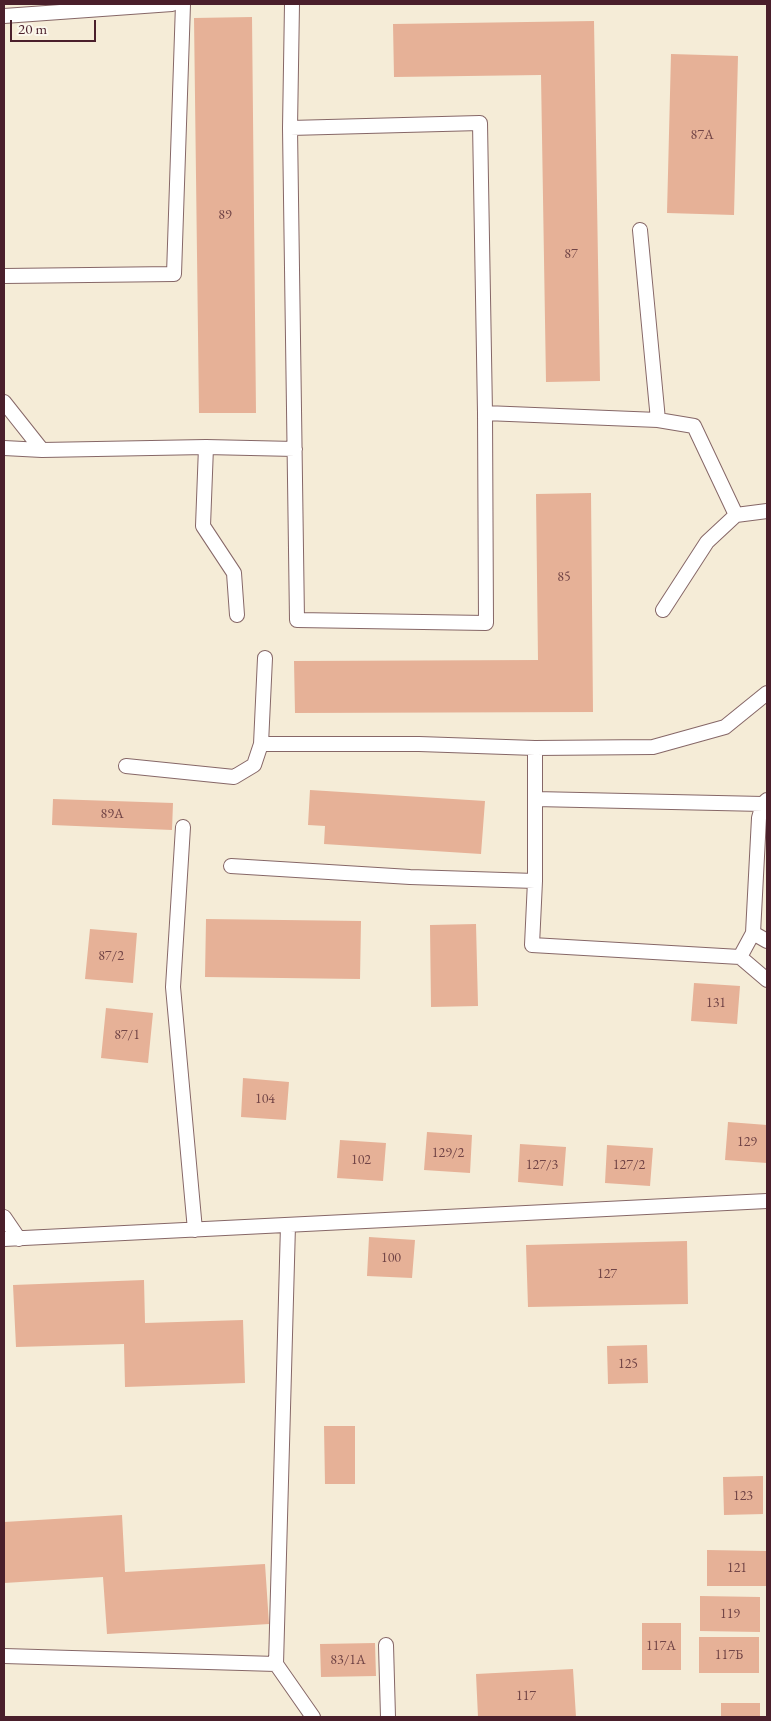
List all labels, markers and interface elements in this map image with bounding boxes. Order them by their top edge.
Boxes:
scale bar [12,10,99,42]
text: 20 m [18,19,47,38]
house number: 87А [690,127,714,143]
house number: 89 [218,207,232,223]
house number: 87 [564,246,578,262]
house number: 85 [557,569,571,585]
house number: 89А [100,806,124,822]
house number: 87/2 [98,948,124,964]
house number: 131 [706,995,726,1011]
house number: 87/1 [114,1027,140,1043]
house number: 104 [255,1091,275,1107]
house number: 129 [737,1134,757,1150]
house number: 129/2 [432,1145,464,1161]
house number: 102 [351,1152,371,1168]
house number: 127/3 [526,1157,558,1173]
house number: 127/2 [613,1157,645,1173]
house number: 100 [381,1250,401,1266]
house number: 127 [597,1266,617,1282]
house number: 125 [618,1356,638,1372]
house number: 123 [733,1488,753,1504]
house number: 121 [727,1560,747,1576]
house number: 119 [720,1606,740,1622]
house number: 117А [646,1638,676,1654]
house number: 117Б [715,1647,743,1663]
house number: 83/1А [330,1652,366,1668]
house number: 117 [516,1688,536,1704]

